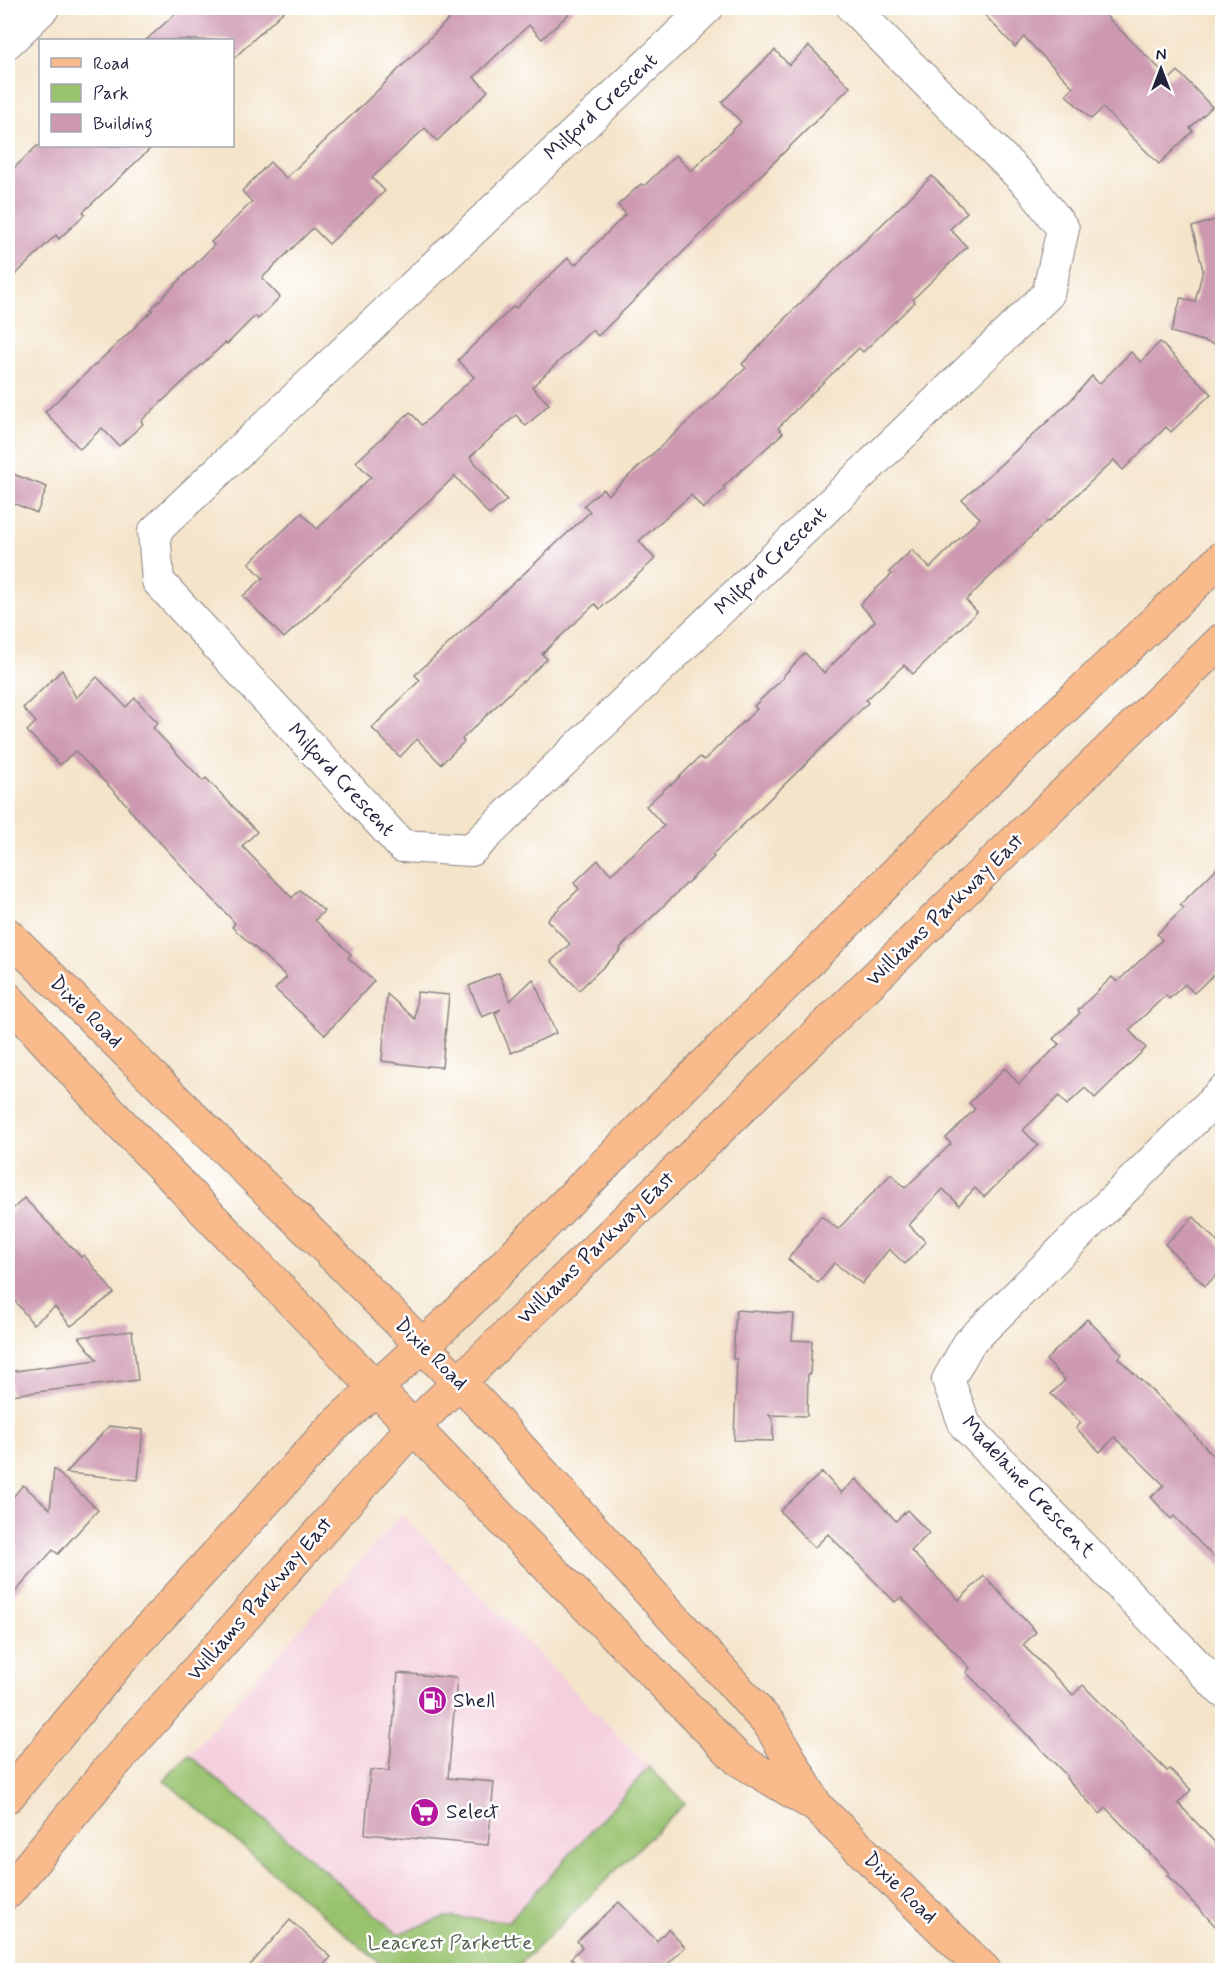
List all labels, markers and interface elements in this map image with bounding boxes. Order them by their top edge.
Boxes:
legend [39,39,234,147]
north arrow [1131,39,1191,99]
text: N [1156,45,1166,66]
street label: Milford Crescent [538,47,665,169]
text: Road [93,52,129,76]
text: Park [93,82,129,106]
text: Building [93,112,153,138]
street label: Milford Crescent [709,500,835,623]
street label: Milford Crescent [279,717,401,844]
street label: Williams Parkway East [860,827,1030,993]
street label: Dixie Road [43,969,129,1055]
street label: Williams Parkway East [511,1165,681,1331]
street label: Dixie Road [388,1311,474,1397]
street label: Madelaine Crescent [955,1410,1102,1565]
street label: Williams Parkway East [181,1511,339,1687]
fuel station icon: Shell [416,1685,448,1717]
place label: Shell [453,1687,495,1715]
supermarket icon: Select [409,1796,441,1828]
place label: Select [446,1798,499,1826]
street label: Dixie Road [857,1846,943,1930]
park label: Leacrest Parkette [368,1929,532,1957]

